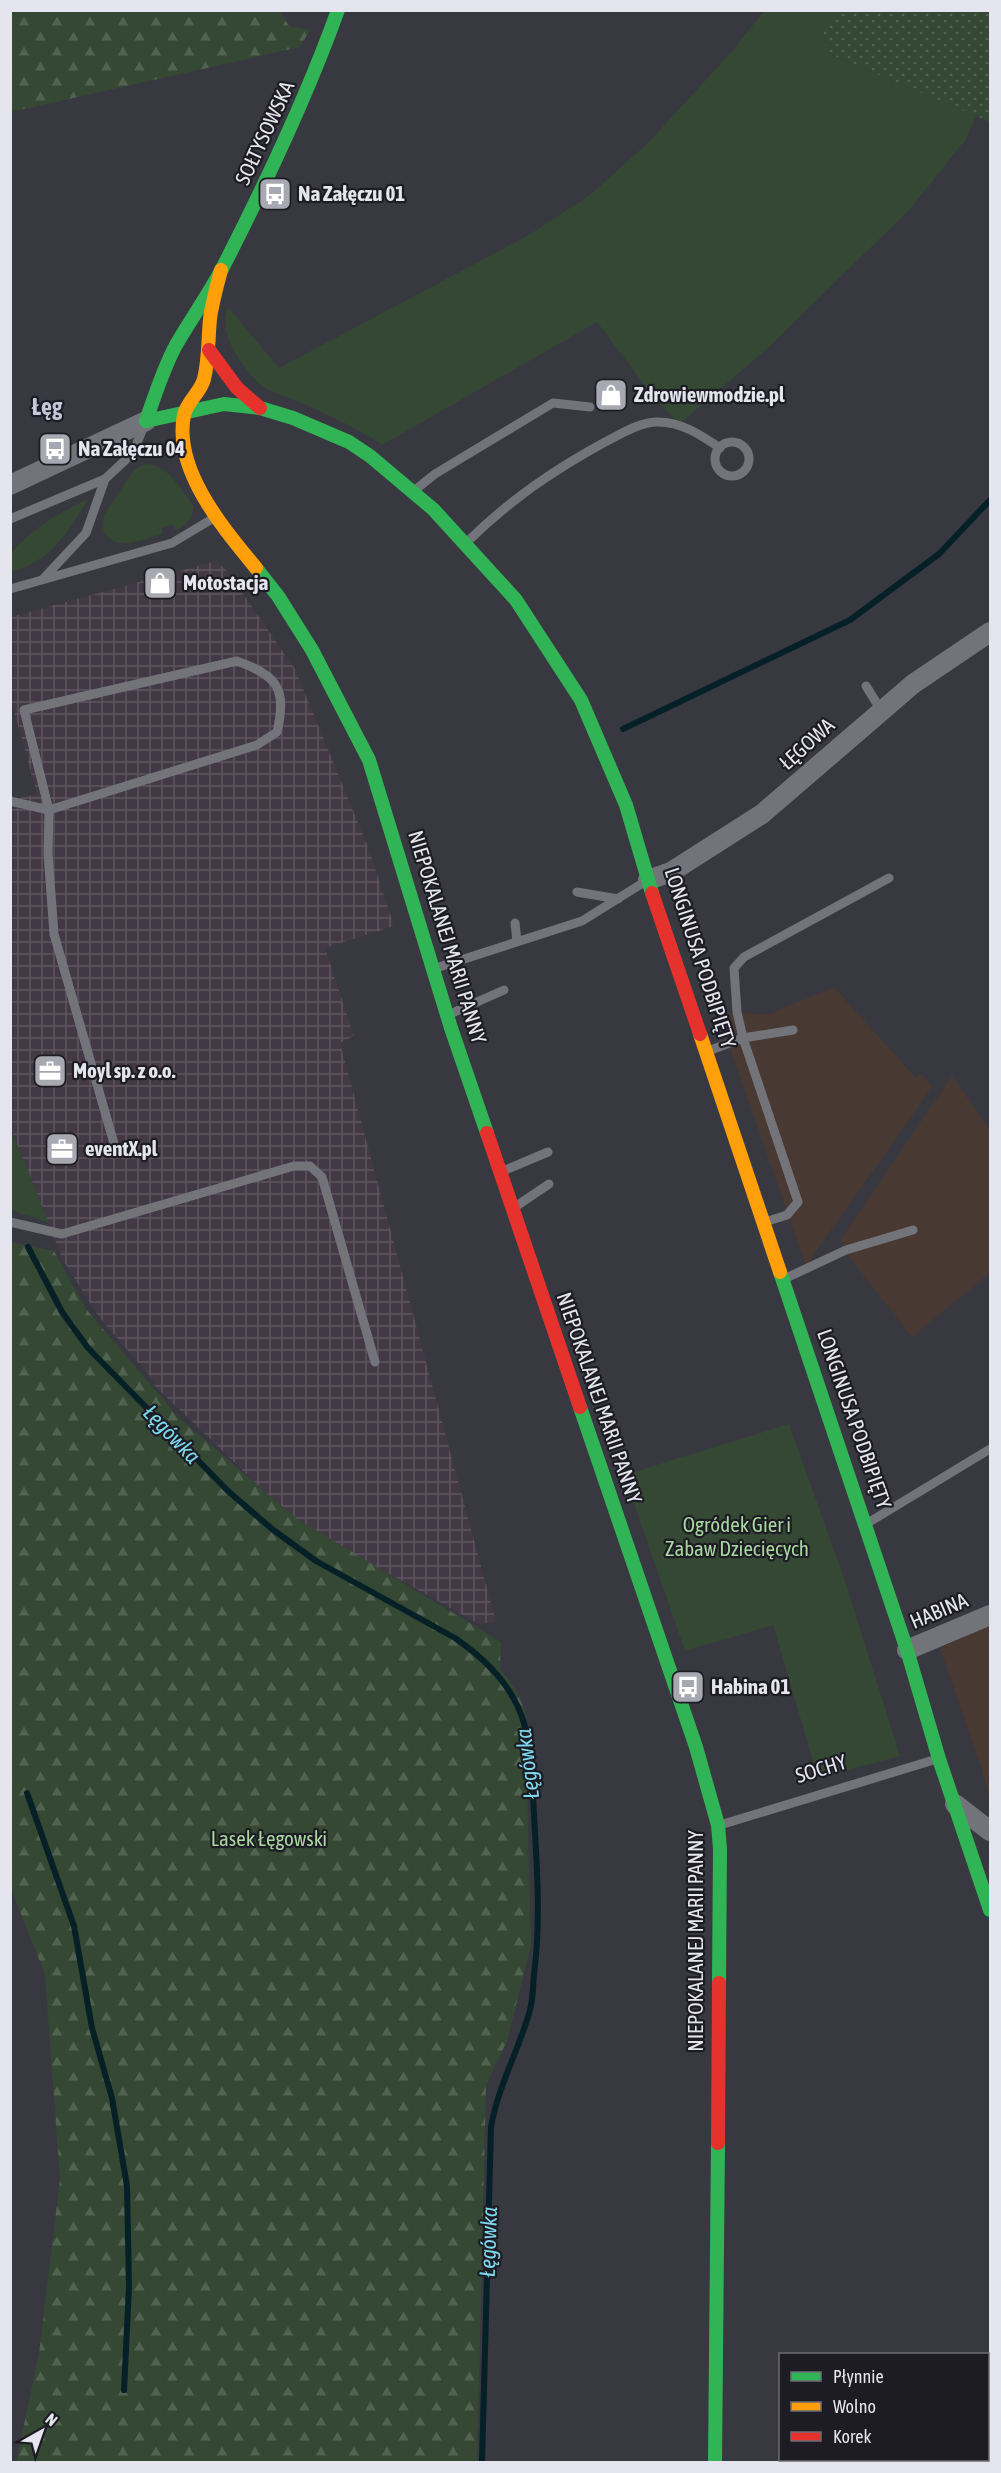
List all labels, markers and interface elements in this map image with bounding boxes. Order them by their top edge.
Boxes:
street label: SOŁTYSOWSKA [230,76,299,188]
bus stop icon: Na Załęczu 01 [257,176,293,212]
place label: Na Załęczu 01 [298,181,405,205]
shop icon: Zdrowiewmodzie.pl [593,377,629,413]
place label: Zdrowiewmodzie.pl [634,382,785,406]
district label: Łęg [32,393,63,420]
bus stop icon: Na Załęczu 04 [37,431,73,467]
place label: Na Załęczu 04 [78,436,185,460]
shop icon: Motostacja [142,565,178,601]
place label: Motostacja [183,570,268,594]
street label: ŁĘGOWA [774,712,840,775]
street label: NIEPOKALANEJ MARII PANNY [404,827,492,1047]
street label: LONGINUSA PODBIPIĘTY [659,864,742,1052]
office icon: Moyl sp. z o.o. [32,1053,68,1089]
place label: Moyl sp. z o.o. [73,1058,176,1082]
office icon: eventX.pl [44,1131,80,1167]
place label: eventX.pl [85,1136,158,1160]
street label: NIEPOKALANEJ MARII PANNY [553,1289,648,1507]
street label: LONGINUSA PODBIPIĘTY [812,1326,897,1513]
water label: Łęgówka [138,1400,206,1468]
park label: Ogródek Gier i Zabaw Dziecięcych [665,1512,809,1560]
street label: HABINA [906,1587,972,1633]
bus stop icon: Habina 01 [670,1669,706,1705]
place label: Habina 01 [711,1674,790,1698]
water label: Łęgówka [510,1727,544,1801]
street label: SOCHY [792,1749,850,1787]
park label: Lasek Łęgowski [211,1826,327,1850]
street label: NIEPOKALANEJ MARII PANNY [683,1830,707,2052]
water label: Łęgówka [474,2206,502,2278]
legend [779,2353,989,2461]
text: Płynnie [833,2366,884,2387]
text: Wolno [833,2396,876,2417]
north arrow [12,2401,72,2461]
text: N [42,2410,61,2429]
text: Korek [833,2426,871,2447]

